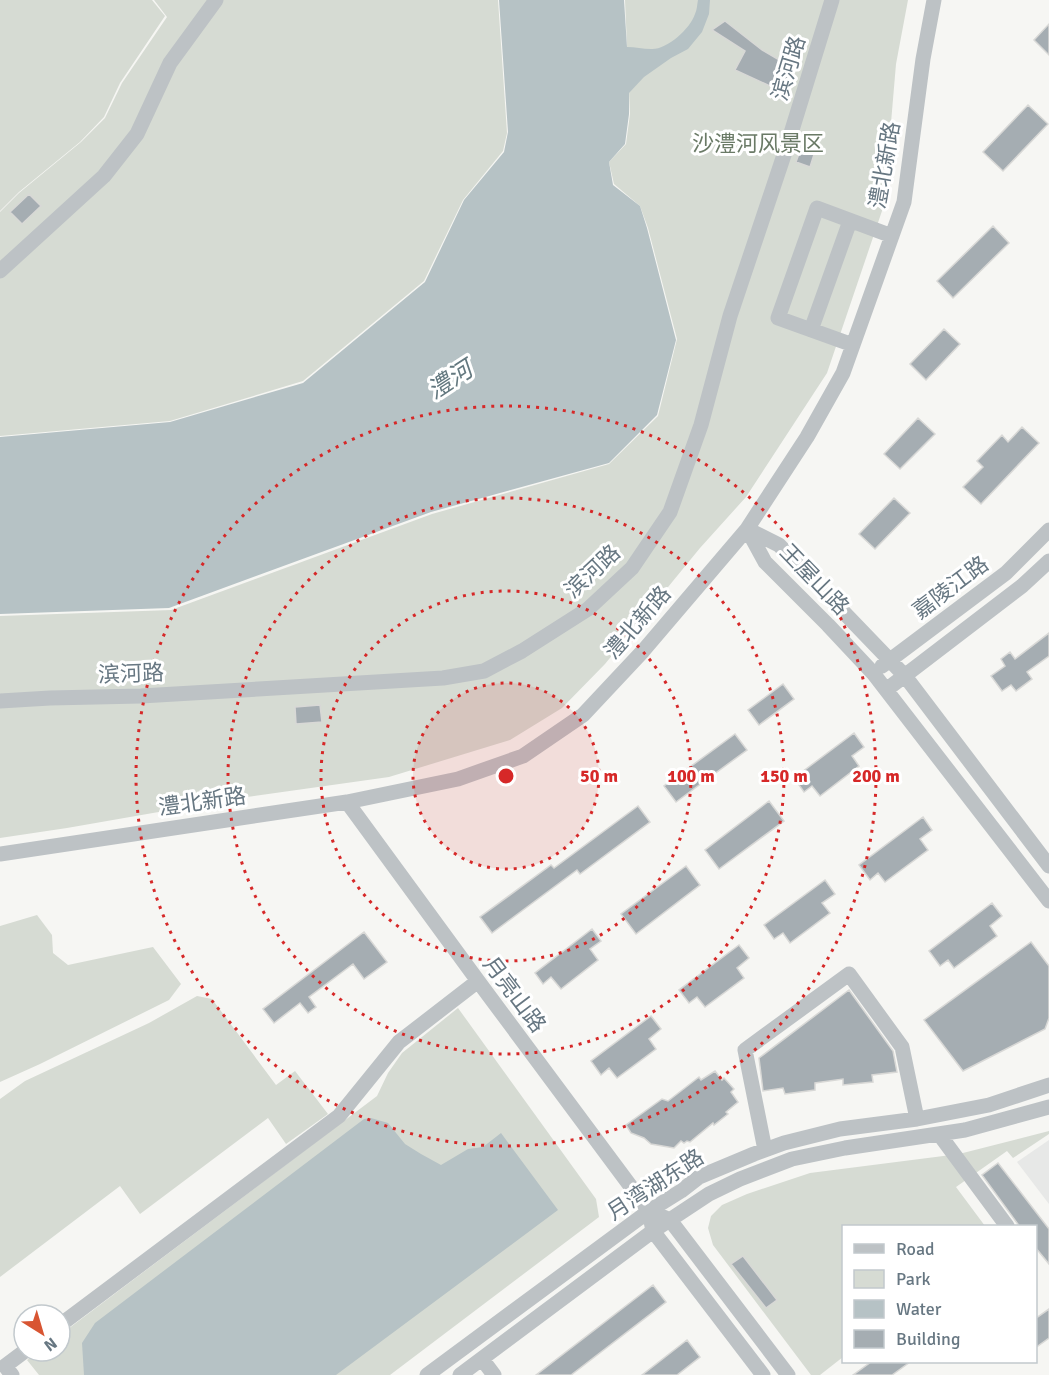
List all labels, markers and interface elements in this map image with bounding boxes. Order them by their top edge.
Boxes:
street label: 滨河路 [766,33,811,104]
street label: 澧北新路 [864,119,905,211]
park label: 沙澧河风景区 [692,130,824,157]
water label: 澧河 [422,352,482,406]
street label: 王屋山路 [774,538,855,620]
street label: 滨河路 [559,539,626,604]
street label: 嘉陵江路 [907,550,994,625]
street label: 澧北新路 [598,580,676,664]
street label: 滨河路 [98,659,164,688]
text: 50 m [580,765,618,787]
text: 100 m [667,765,715,787]
text: 150 m [760,765,808,787]
text: 200 m [852,765,900,787]
centre of rings [496,766,516,786]
street label: 澧北新路 [157,782,248,821]
street label: 月亮山路 [477,951,552,1038]
street label: 月湾湖东路 [602,1143,709,1226]
legend [842,1225,1037,1363]
text: Road [896,1238,935,1260]
text: Park [896,1268,931,1290]
text: Water [896,1298,942,1320]
north arrow [12,1303,72,1363]
text: Building [896,1328,960,1350]
text: N [40,1333,61,1356]

